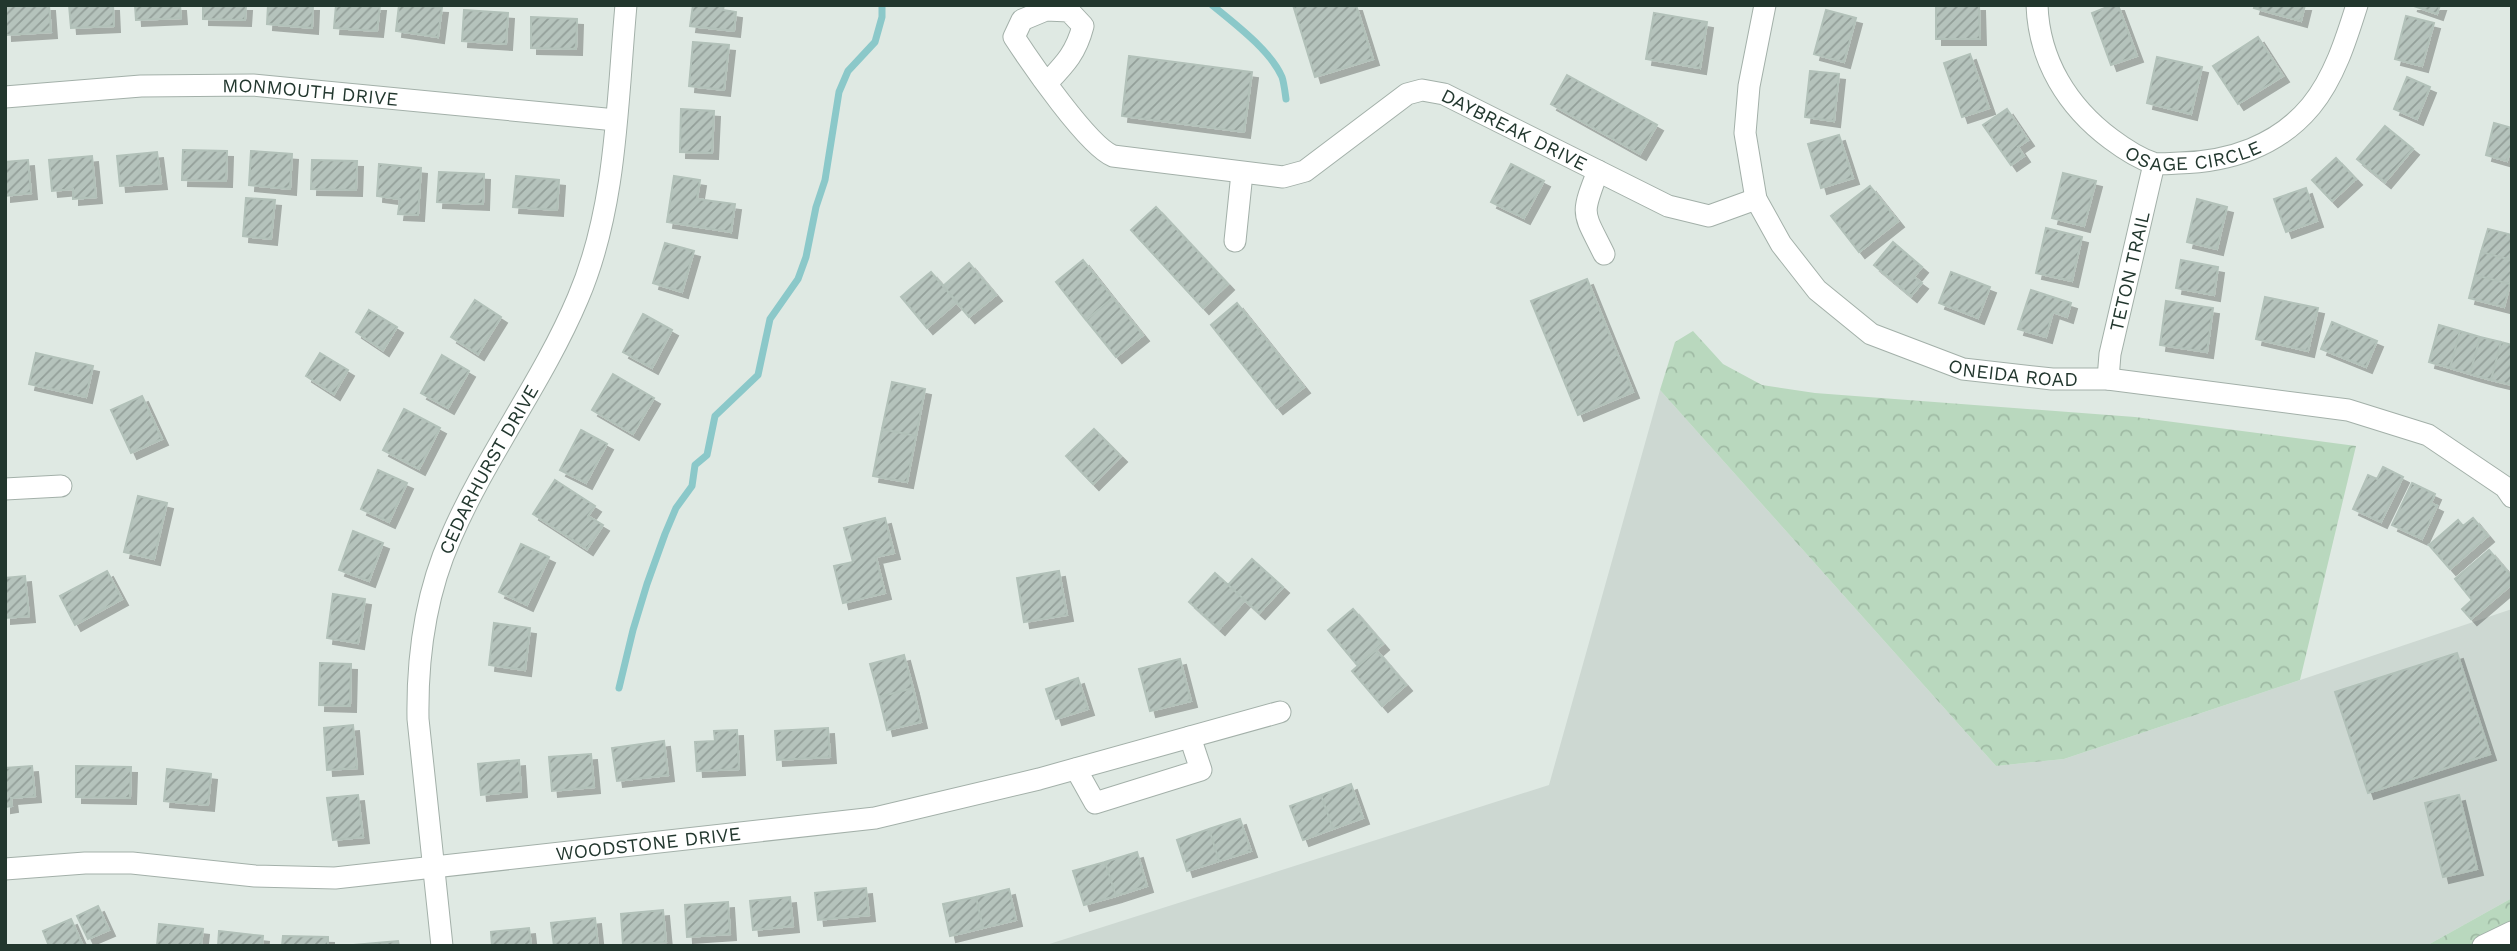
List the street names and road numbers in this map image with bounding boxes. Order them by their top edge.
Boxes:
street label: MONMOUTH DRIVE [222,74,399,110]
street label: DAYBREAK DRIVE [1438,83,1591,175]
street label: OSAGE CIRCLE [2121,135,2264,176]
street label: TETON TRAIL [2104,209,2154,334]
street label: ONEIDA ROAD [1945,353,2078,391]
street label: CEDARHURST DRIVE [434,380,543,557]
street label: WOODSTONE DRIVE [554,822,742,865]

